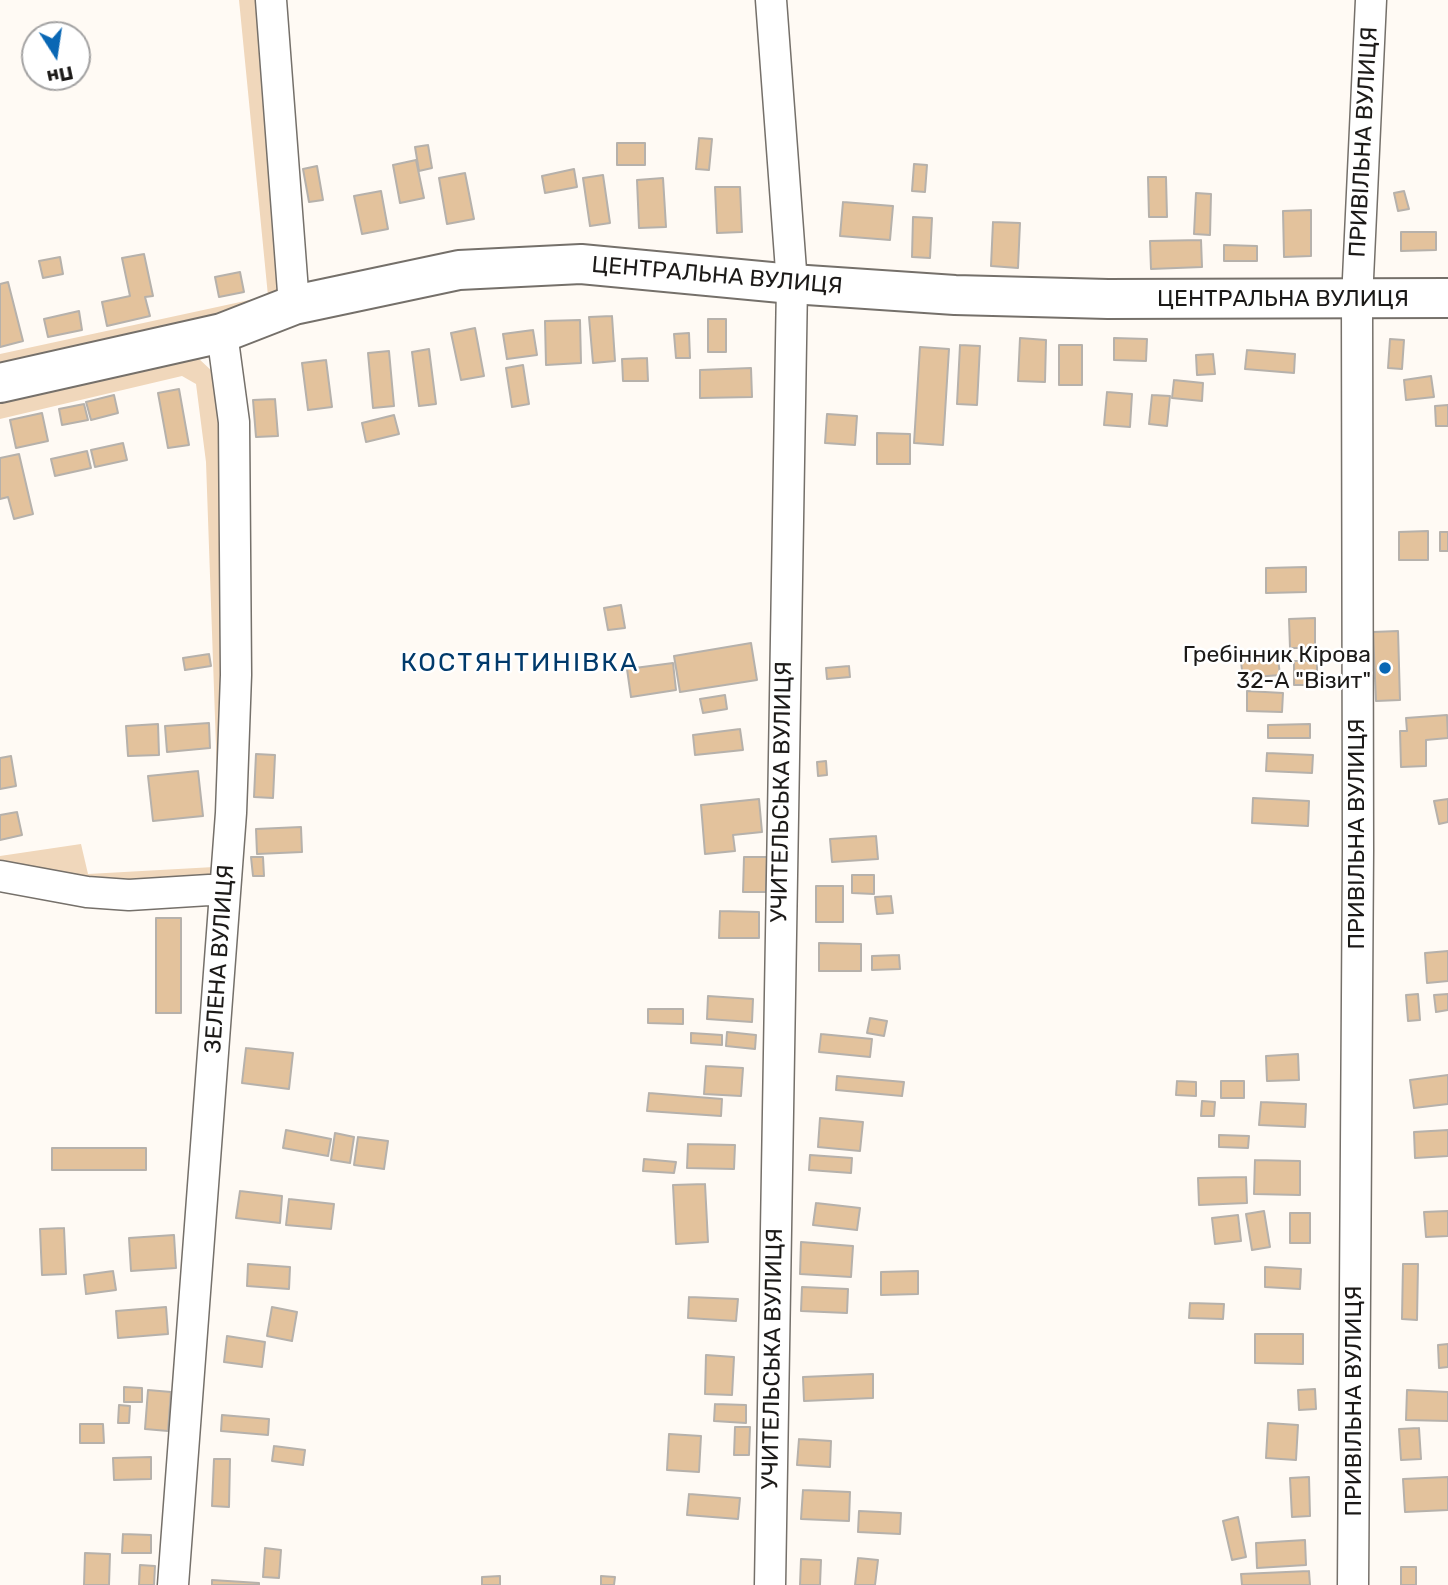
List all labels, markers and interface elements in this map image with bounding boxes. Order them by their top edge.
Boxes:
north arrow [21,21,91,91]
street label: ПРИВІЛЬНА ВУЛИЦЯ [1344,26,1384,258]
text: Пн [45,61,75,89]
street label: ЦЕНТРАЛЬНА ВУЛИЦЯ [590,251,844,301]
street label: ЦЕНТРАЛЬНА ВУЛИЦЯ [1157,285,1409,313]
place label: Гребінник Кірова 32-А "Візит" [1183,641,1371,695]
district label: КОСТЯНТИНІВКА [402,647,638,679]
marker: Гребінник Кірова 32-А "Візит" [1377,660,1393,676]
street label: УЧИТЕЛЬСЬКА ВУЛИЦЯ [766,661,798,923]
street label: ПРИВІЛЬНА ВУЛИЦЯ [1343,719,1371,949]
street label: ЗЕЛЕНА ВУЛИЦЯ [200,864,240,1054]
street label: УЧИТЕЛЬСЬКА ВУЛИЦЯ [757,1228,789,1490]
street label: ПРИВІЛЬНА ВУЛИЦЯ [1340,1286,1368,1516]

